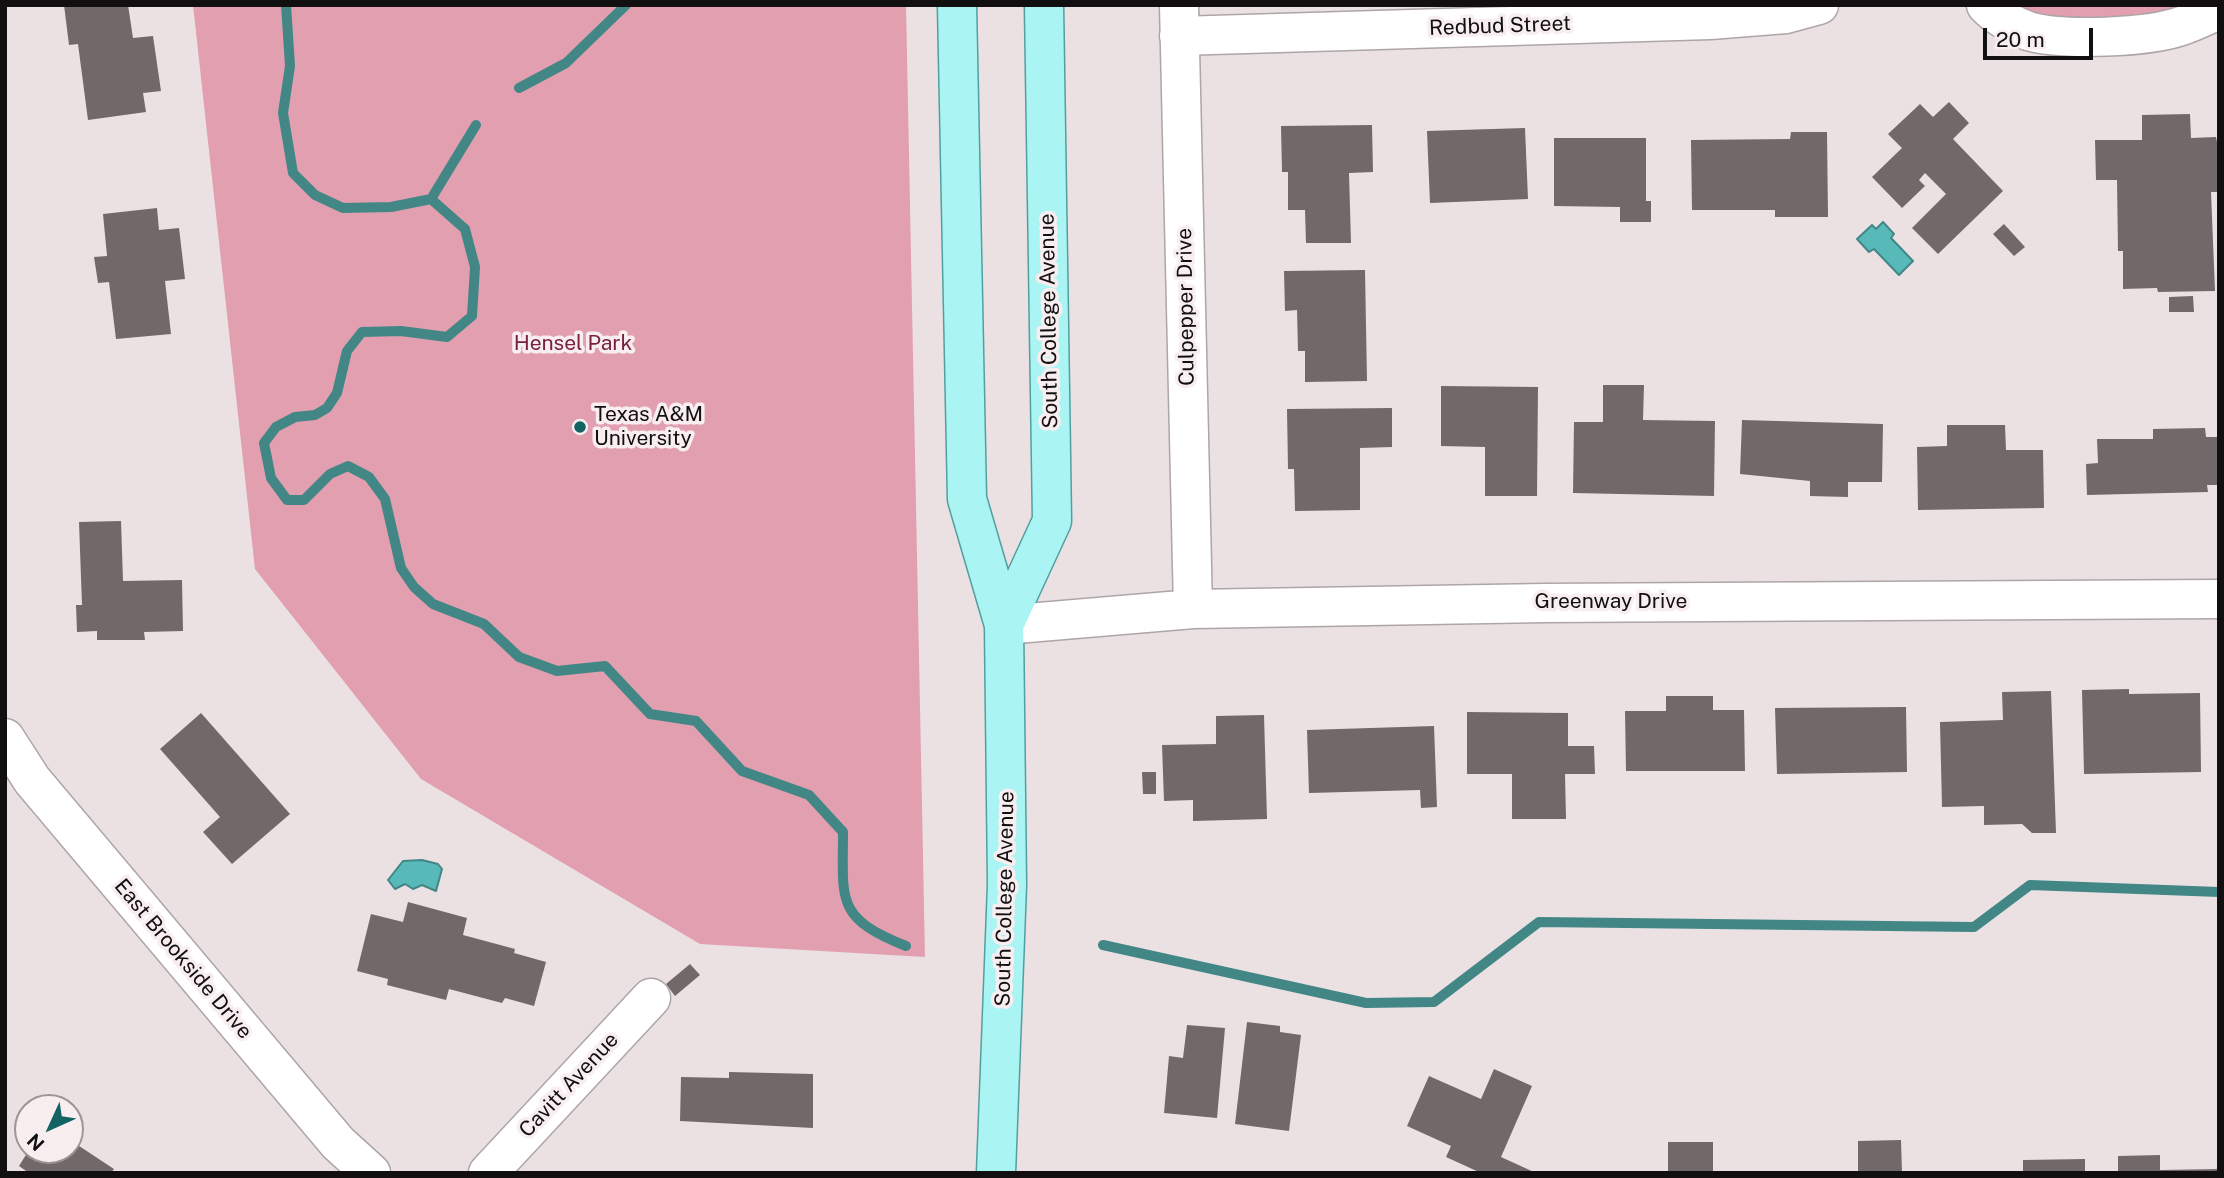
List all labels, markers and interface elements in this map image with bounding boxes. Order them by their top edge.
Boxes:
street label: Redbud Street [1429,11,1571,41]
scale bar [1986,14,2096,58]
text: 20 m [1996,27,2045,52]
street label: South College Avenue [1035,213,1063,429]
street label: Culpepper Drive [1172,228,1200,386]
park label: Hensel Park [514,331,632,357]
place label: Texas A&M University [594,402,703,452]
marker: Texas A&M University [572,419,588,435]
street label: Greenway Drive [1535,589,1687,615]
street label: South College Avenue [991,791,1019,1007]
street label: East Brookside Drive [109,874,257,1044]
street label: Cavitt Avenue [514,1027,624,1143]
north arrow [14,1094,84,1164]
text: N [23,1129,49,1155]

